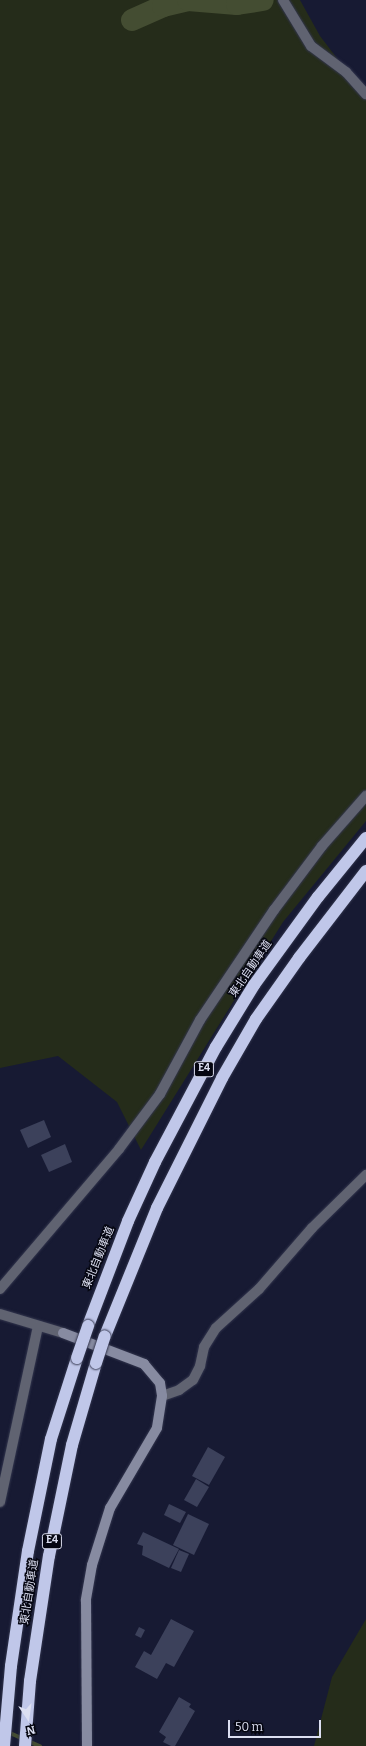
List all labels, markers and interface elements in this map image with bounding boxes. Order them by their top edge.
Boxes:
street label: 東北自動車道 [227,938,275,1000]
road number: E4 [193,1061,215,1077]
street label: 東北自動車道 [81,1225,117,1291]
road number: E4 [41,1533,63,1549]
street label: 東北自動車道 [18,1558,42,1626]
north arrow [8,1698,48,1738]
scale bar [230,1712,323,1738]
text: 50 m [235,1720,263,1734]
text: N [25,1723,36,1737]

